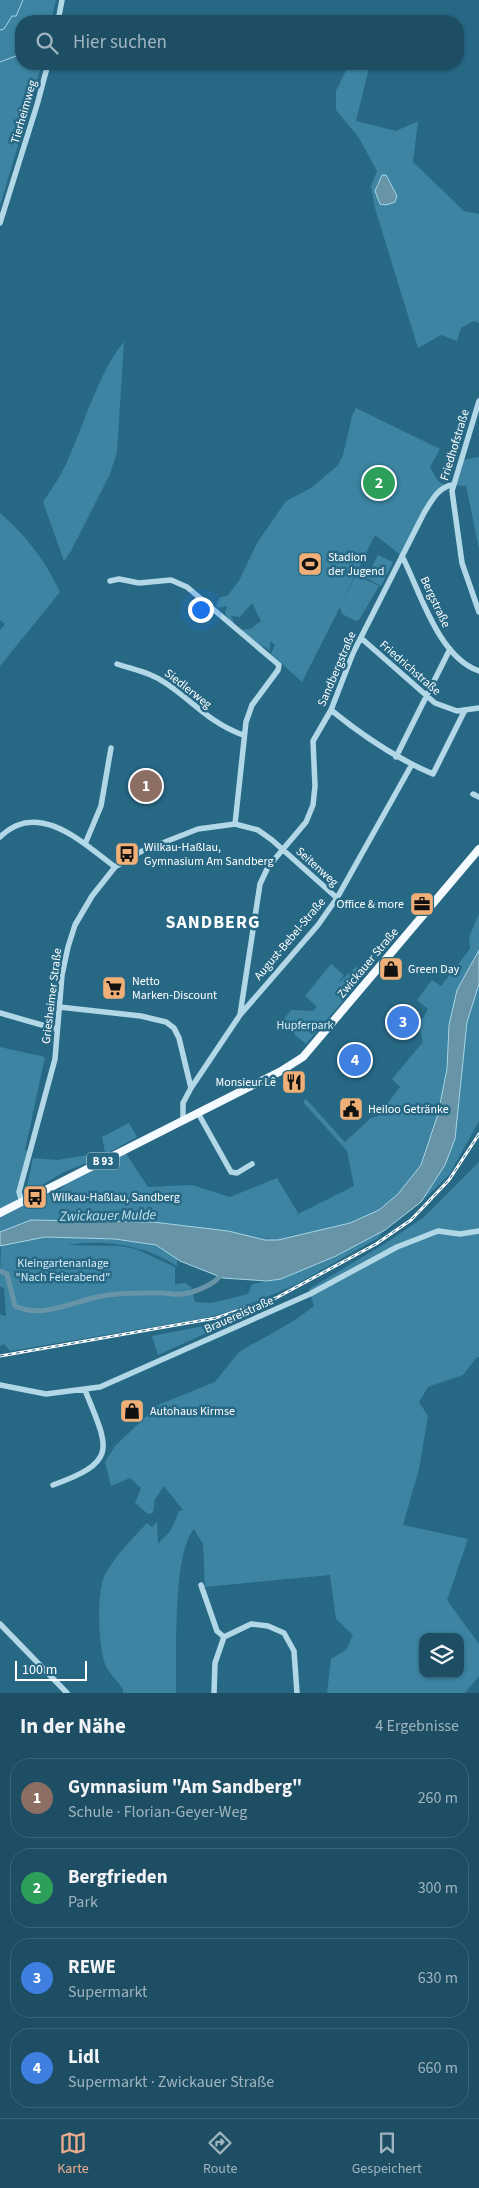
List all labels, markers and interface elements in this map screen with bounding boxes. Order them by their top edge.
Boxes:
search box [15,15,464,70]
icon: search [33,29,61,57]
text: Hier suchen [73,29,167,56]
street label: Tierheimweg [7,78,41,146]
street label: Friedhofstraße [436,407,474,483]
pin: 2 [363,464,395,502]
place label: Stadion der Jugend [328,549,385,580]
sports icon: Stadion der Jugend [297,551,323,577]
street label: Bergstraße [416,574,454,630]
your location [188,597,214,623]
street label: Sandbergstraße [314,629,360,709]
street label: Friedrichstraße [376,637,444,699]
street label: Siedlerweg [161,665,215,713]
pin: 1 [130,767,162,805]
place label: Wilkau-Haßlau, Gymnasium Am Sandberg [144,839,274,870]
bus stop icon: Wilkau-Haßlau, Gymnasium Am Sandberg [114,841,140,867]
street label: Seitenweg [292,843,342,891]
office icon: Office & more [409,891,435,917]
street label: August-Bebel-Straße [250,894,330,984]
place label: Office & more [336,896,404,913]
district label: SANDBERG [166,910,261,935]
street label: Zwickauer Straße [333,924,403,1002]
street label: Griesheimer Straße [38,947,66,1045]
shop icon: Green Day [378,956,404,982]
place label: Green Day [408,961,460,978]
place label: Netto Marken-Discount [132,973,217,1004]
supermarket icon: Netto Marken-Discount [101,975,127,1001]
pin: 3 [387,1003,419,1041]
park label: Hupferpark [276,1017,334,1034]
pin: 4 [339,1041,371,1079]
restaurant icon: Monsieur Lê [281,1069,307,1095]
place label: Monsieur Lê [216,1074,276,1091]
public building icon: Heiloo Getränke [338,1096,364,1122]
place label: Heiloo Getränke [368,1101,449,1118]
road number: B 93 [87,1152,119,1170]
bus stop icon: Wilkau-Haßlau, Sandberg [22,1184,48,1210]
place label: Wilkau-Haßlau, Sandberg [52,1189,180,1206]
water label: Zwickauer Mulde [59,1205,157,1227]
park label: Kleingartenanlage "Nach Feierabend" [16,1255,110,1286]
street label: Brauereistraße [202,1292,276,1338]
shop icon: Autohaus Kirmse [119,1398,145,1424]
place label: Autohaus Kirmse [150,1403,235,1420]
map controls [419,1633,464,1678]
button: layers [419,1633,464,1678]
scale bar [15,1658,88,1681]
text: 100 m [22,1660,57,1680]
text: In der Nähe [20,1711,126,1741]
text: 4 Ergebnisse [375,1715,459,1737]
text: Gymnasium "Am Sandberg" [68,1774,302,1801]
text: 1 [33,1787,41,1809]
text: 260 m [418,1787,458,1809]
text: Schule · Florian-Geyer-Weg [68,1801,247,1823]
text: Bergfrieden [68,1864,168,1891]
text: 2 [33,1877,41,1899]
text: 300 m [418,1877,458,1899]
text: Park [68,1891,98,1913]
text: REWE [68,1954,116,1981]
text: 3 [33,1967,41,1989]
text: 630 m [418,1967,458,1989]
text: Supermarkt [68,1981,148,2003]
text: Lidl [68,2044,99,2071]
text: 4 [33,2057,41,2079]
text: 660 m [418,2057,458,2079]
text: Supermarkt · Zwickauer Straße [68,2071,274,2093]
tab: Karte [57,2129,89,2179]
tab: Route [203,2129,237,2179]
tab: Gespeichert [352,2129,422,2179]

